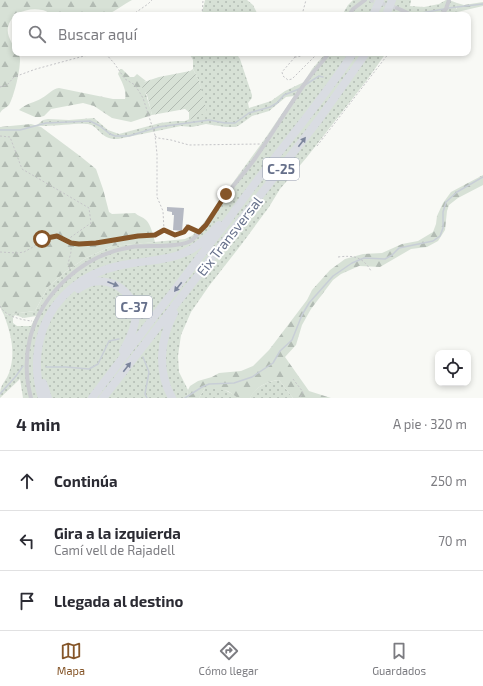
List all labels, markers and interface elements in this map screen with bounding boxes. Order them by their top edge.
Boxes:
search box [12,12,471,56]
icon: search [26,23,48,45]
text: Buscar aquí [58,25,137,43]
one-way arrow [298,136,306,147]
road number: C-25 [263,158,299,180]
route end [217,185,235,203]
street label: Eix Transversal [193,192,266,279]
route start [33,230,51,248]
one-way arrow [173,281,182,292]
one-way arrow [107,282,119,288]
road number: C-37 [116,296,152,318]
map controls [435,350,471,386]
button: locate [435,350,471,386]
one-way arrow [123,362,132,373]
text: 4 min [16,414,60,434]
text: A pie · 320 m [393,416,467,432]
icon: ahead [16,470,38,492]
text: Continúa [54,472,117,490]
text: 250 m [431,473,467,489]
text: Gira a la izquierda [54,524,181,542]
icon: left [16,530,38,552]
text: 70 m [438,533,467,549]
text: Camí vell de Rajadell [54,542,175,558]
icon: arrive [16,590,38,612]
text: Llegada al destino [54,592,183,610]
tab: Mapa [57,640,85,677]
tab: Cómo llegar [199,640,258,677]
tab: Guardados [372,640,426,677]

